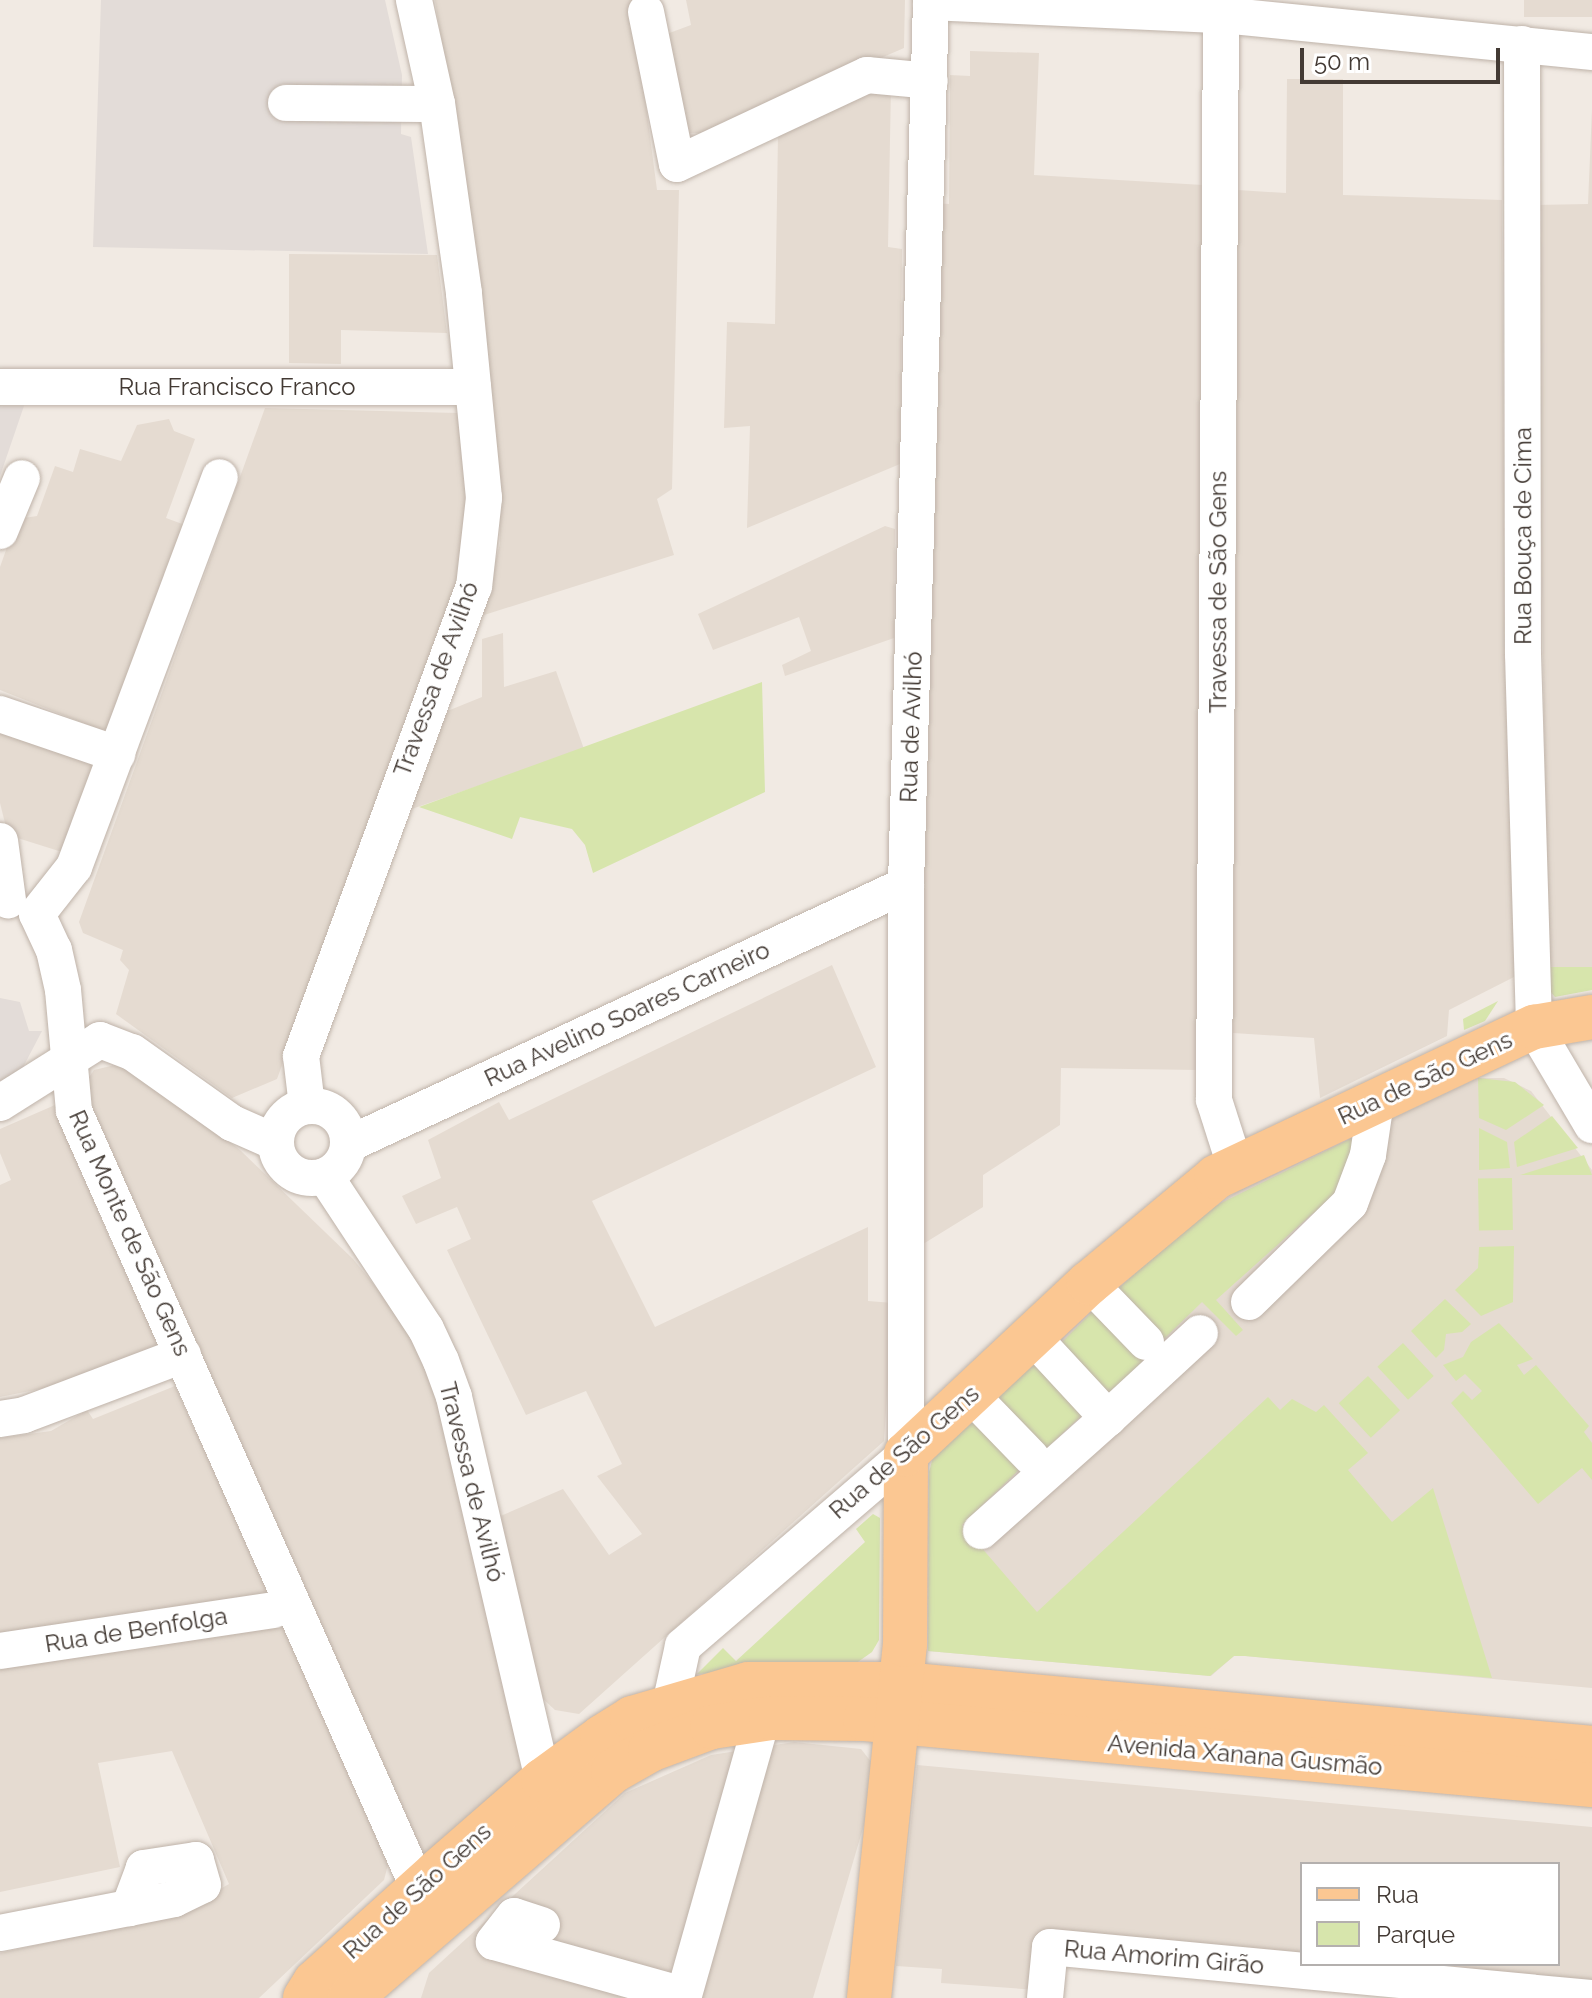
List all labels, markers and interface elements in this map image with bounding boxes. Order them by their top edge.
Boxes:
scale bar [1304,32,1504,82]
text: 50 m [1314,47,1370,76]
street label: Rua Francisco Franco [118,373,356,401]
street label: Rua Bouça de Cima [1509,427,1537,645]
street label: Travessa de São Gens [1204,471,1232,713]
street label: Travessa de Avilhó [387,577,485,781]
street label: Rua de Avilhó [894,650,928,804]
street label: Rua Avelino Soares Carneiro [479,935,775,1093]
street label: Rua de São Gens [1333,1025,1517,1131]
street label: Rua Monte de São Gens [63,1106,197,1360]
street label: Travessa de Avilhó [433,1379,511,1585]
street label: Rua de São Gens [823,1379,985,1525]
street label: Rua de Benfolga [43,1601,229,1659]
street label: Avenida Xanana Gusmão [1106,1729,1384,1781]
street label: Rua de São Gens [337,1817,497,1965]
legend [1300,1862,1560,1966]
text: Rua [1376,1880,1419,1909]
text: Parque [1376,1920,1455,1949]
street label: Rua Amorim Girão [1062,1934,1266,1980]

